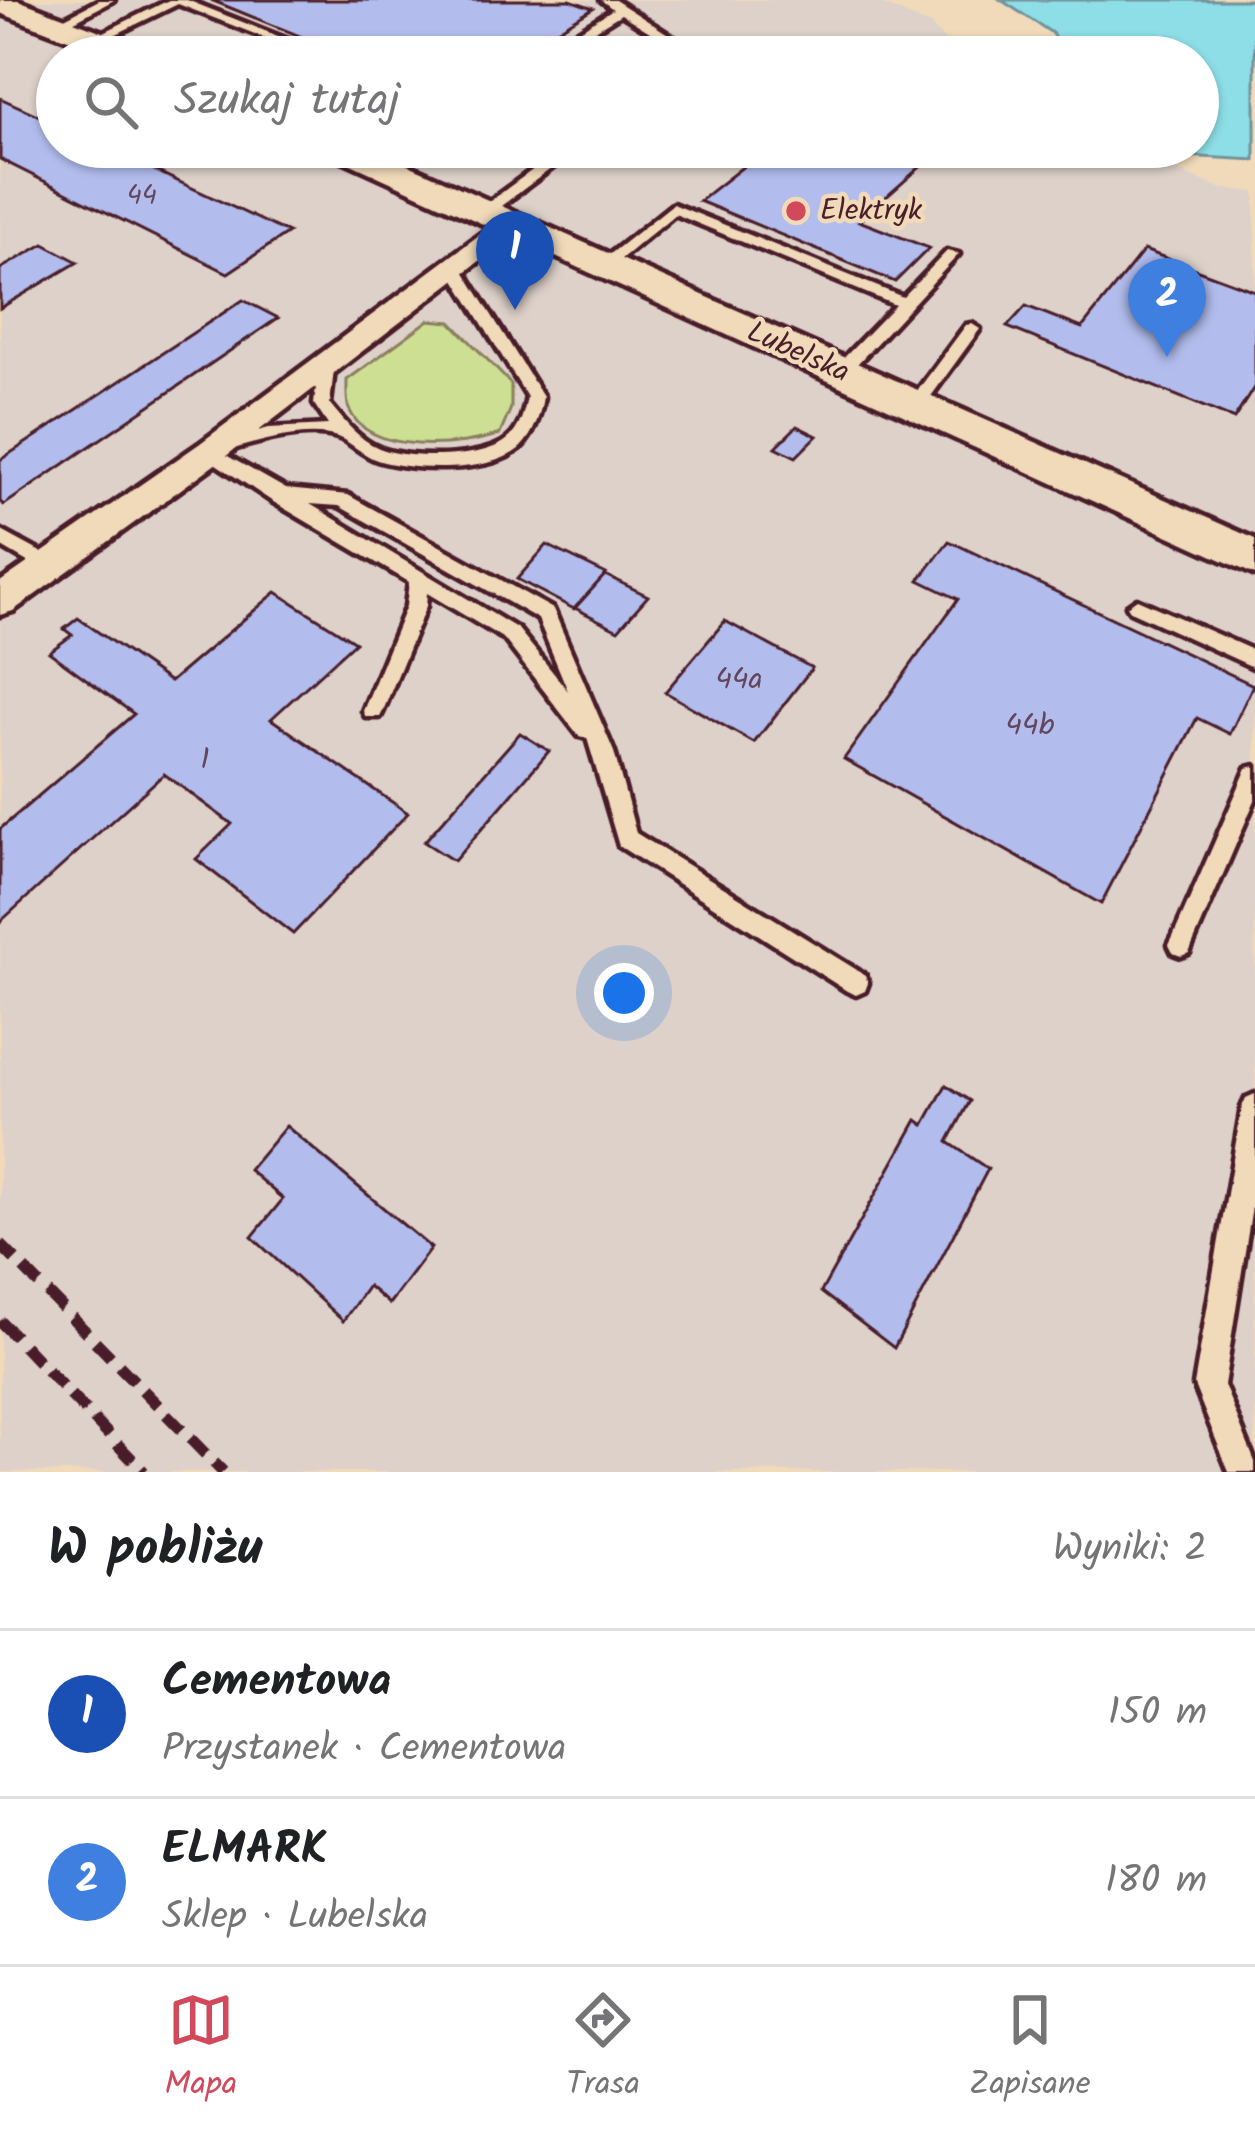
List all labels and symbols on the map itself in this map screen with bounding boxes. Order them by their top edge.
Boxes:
house number: 44 [127,175,157,218]
place label: Elektryk [820,187,923,235]
marker: Elektryk [783,198,809,224]
pin: 1 [476,211,554,310]
pin: 2 [1128,258,1206,357]
street label: Lubelska [739,309,857,397]
house number: 44a [715,656,763,704]
house number: 44b [1006,702,1055,750]
house number: 1 [200,736,210,784]
your location [594,963,654,1023]

